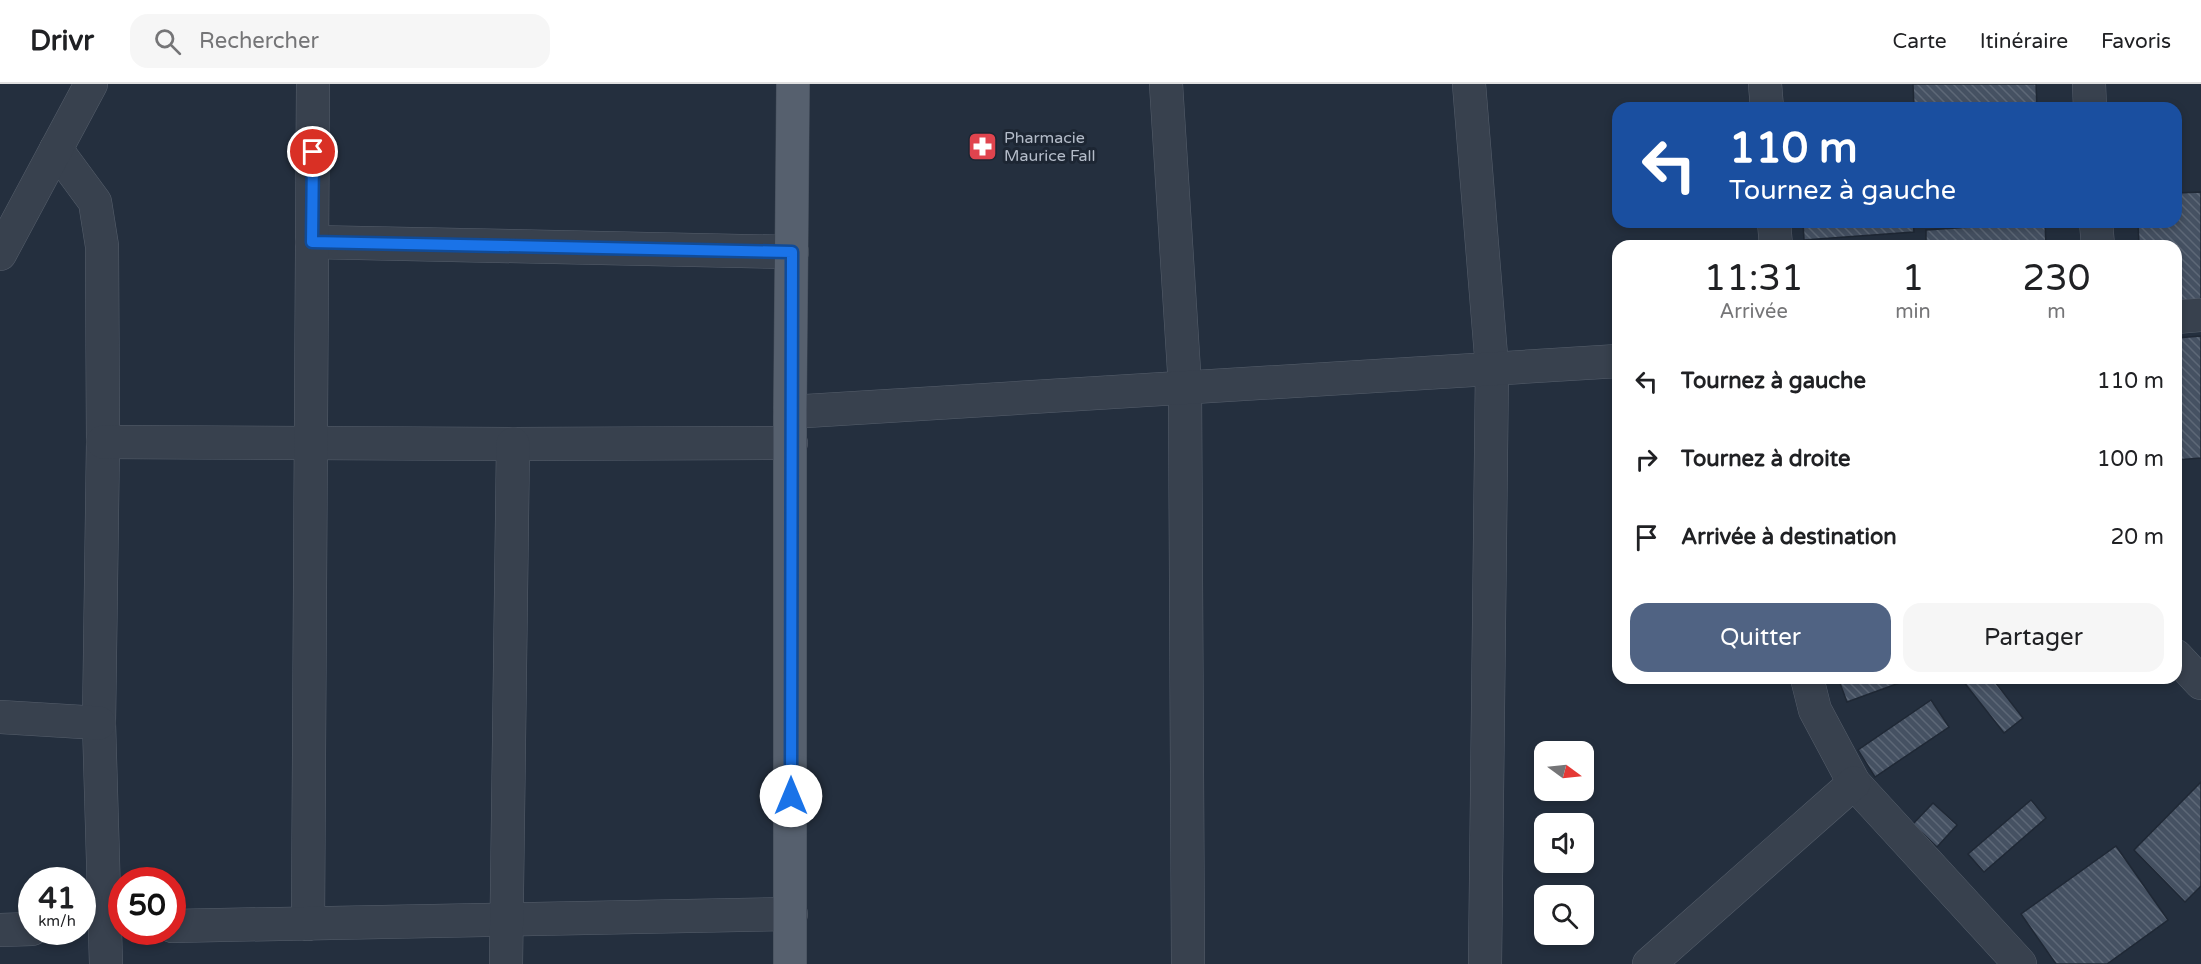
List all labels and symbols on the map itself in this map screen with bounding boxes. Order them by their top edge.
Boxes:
pin [287,126,338,177]
place label: Pharmacie Maurice Fall [1004,128,1095,166]
pharmacy icon: Pharmacie Maurice Fall [967,130,999,162]
north arrow [1534,741,1594,801]
position arrow [759,764,823,828]
speed limit sign: 50 [108,867,186,945]

